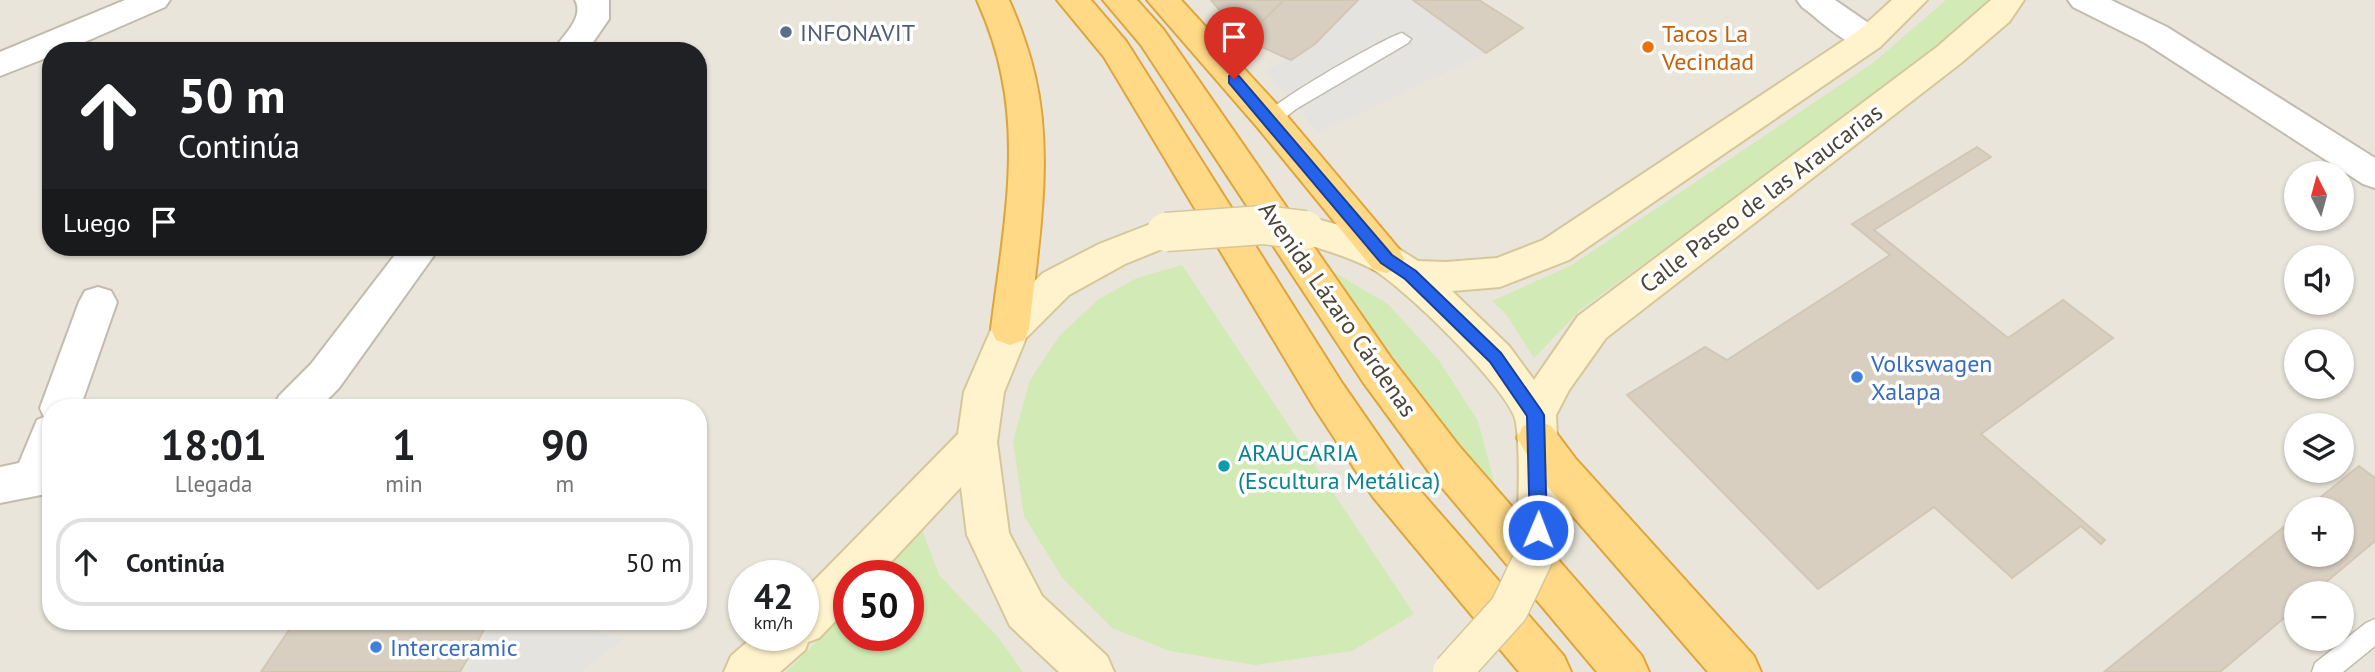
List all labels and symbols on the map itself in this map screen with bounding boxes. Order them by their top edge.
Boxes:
pin [1204,7,1264,79]
place label: INFONAVIT [800,17,915,48]
place label: Tacos La Vecindad [1661,18,1754,77]
marker: INFONAVIT [778,24,794,40]
marker: Tacos La Vecindad [1640,39,1656,55]
street label: Calle Paseo de las Araucarias [1633,97,1889,299]
north arrow [2284,161,2354,231]
street label: Avenida Lázaro Cárdenas [1252,195,1424,423]
place label: Volkswagen Xalapa [1870,348,1992,407]
marker: Volkswagen Xalapa [1849,369,1865,385]
place label: ARAUCARIA (Escultura Metálica) [1238,437,1440,496]
marker: ARAUCARIA (Escultura Metálica) [1216,458,1232,474]
position arrow [1501,493,1575,567]
speed limit sign: 50 [833,560,924,651]
place label: Interceramic [390,632,518,663]
marker: Interceramic [368,639,384,655]

